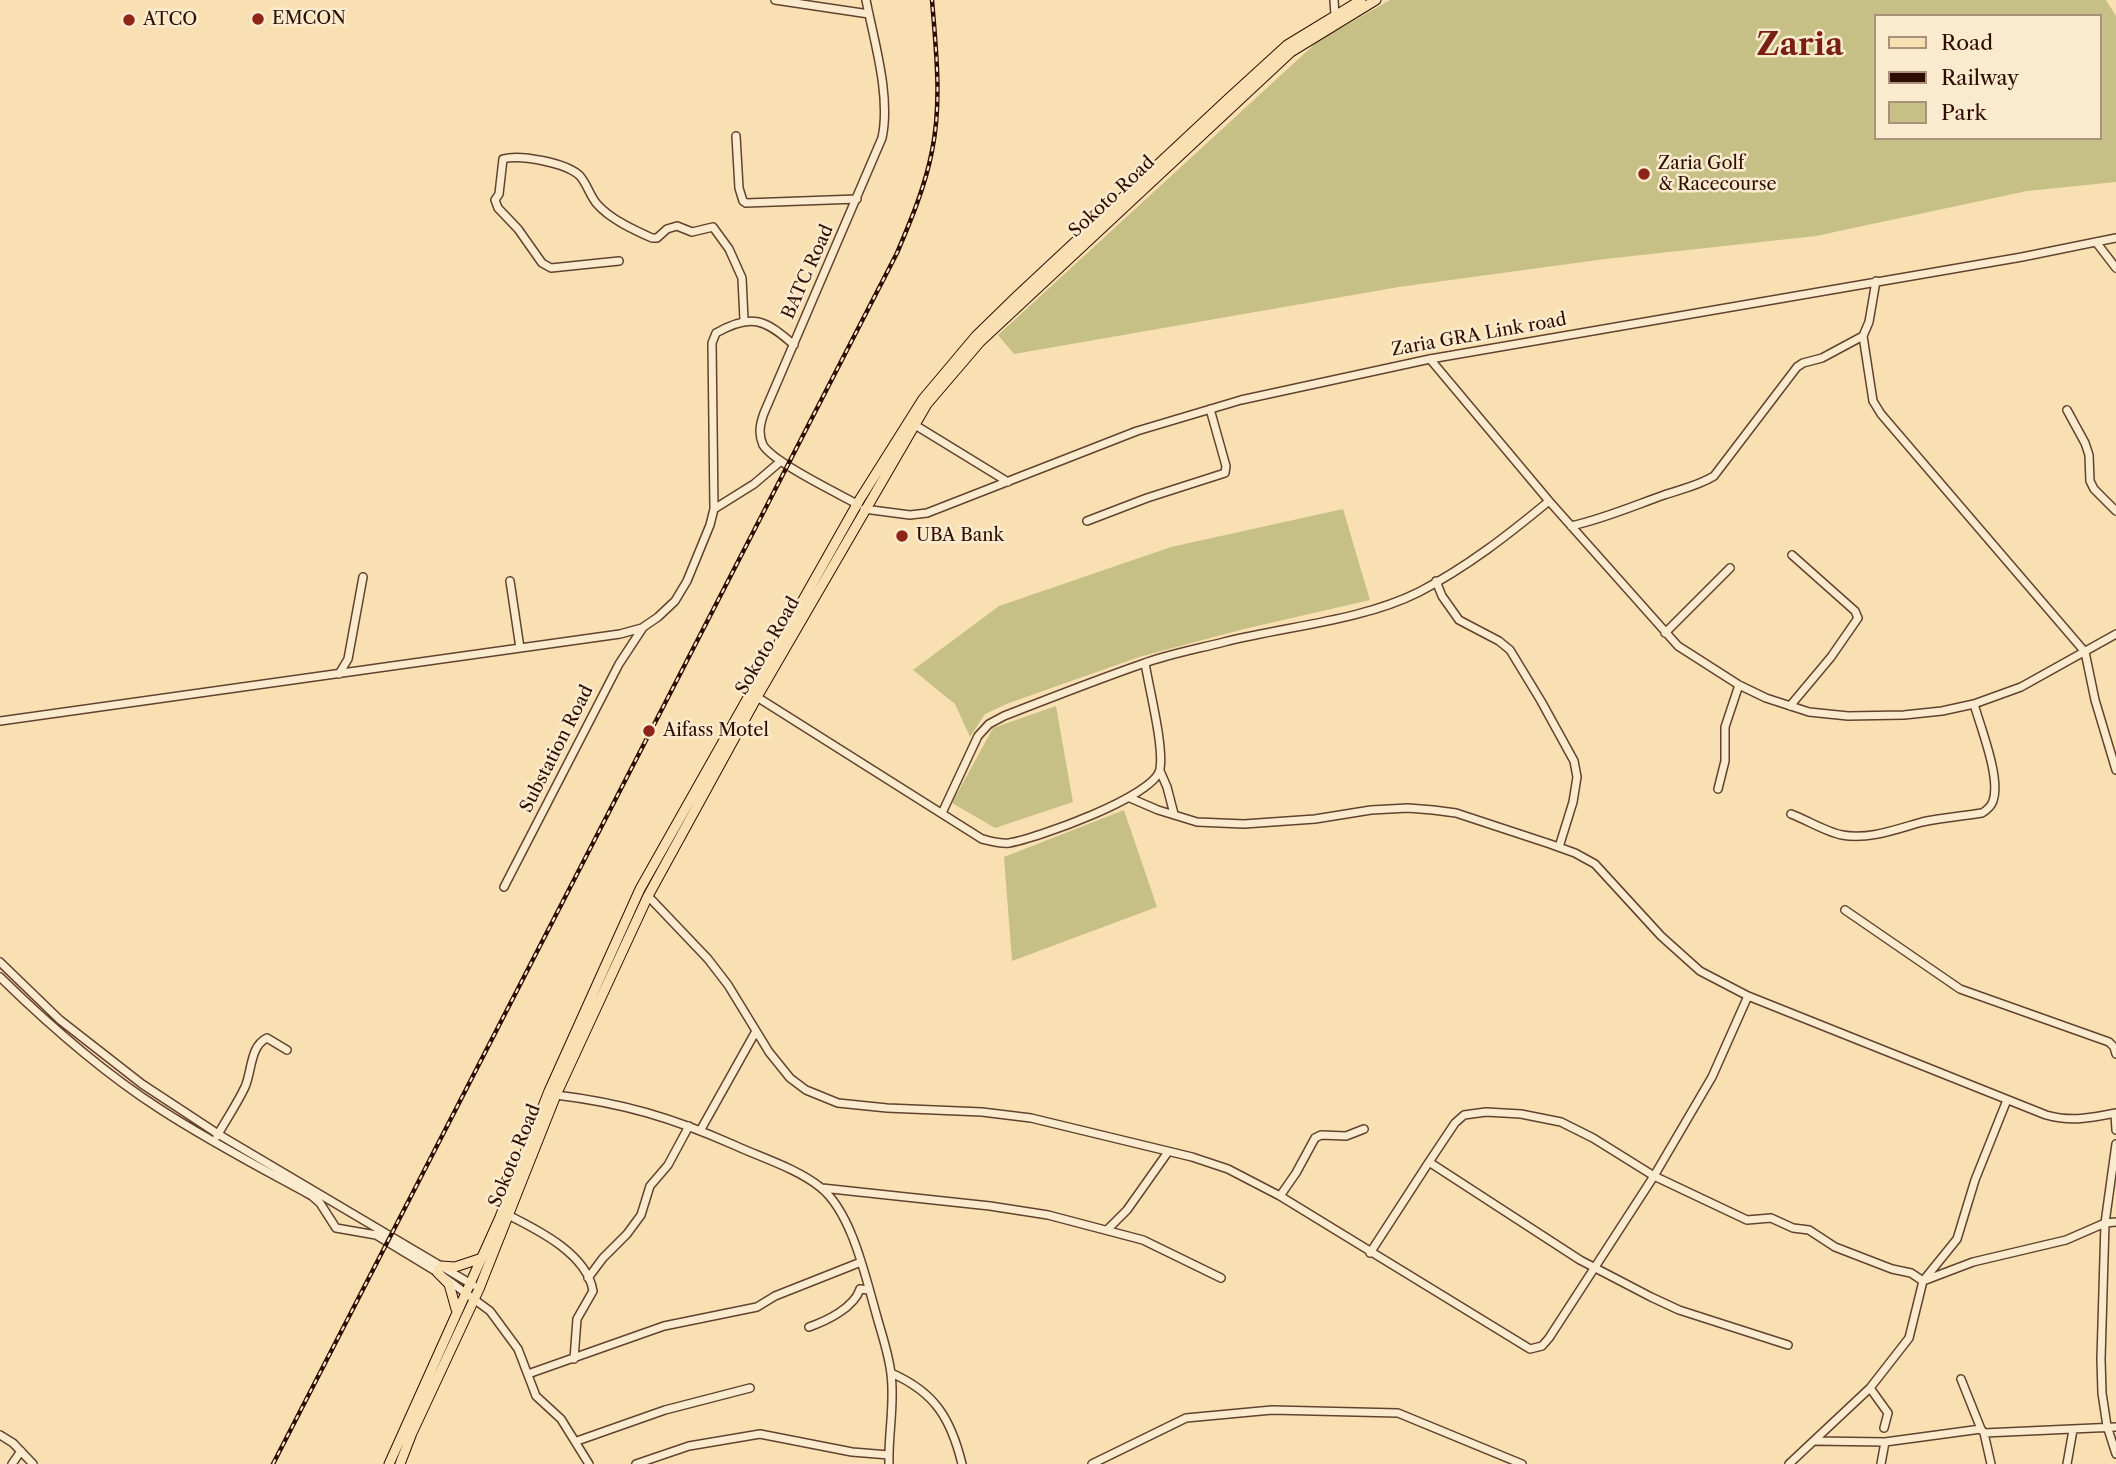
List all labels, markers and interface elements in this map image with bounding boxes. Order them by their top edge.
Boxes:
place label: EMCON [272,8,346,30]
place label: ATCO [143,9,197,31]
marker: EMCON [250,11,266,27]
marker: ATCO [121,12,137,28]
legend [1874,14,2102,140]
district label: Zaria [1756,27,1844,65]
text: Road [1941,30,1993,55]
text: Railway [1941,65,2019,90]
text: Park [1941,100,1987,125]
street label: Sokoto Road [1065,152,1159,242]
place label: Zaria Golf & Racecourse [1658,153,1777,196]
marker: Zaria Golf & Racecourse [1636,166,1652,182]
street label: BATC Road [778,222,838,322]
street label: Zaria GRA Link road [1390,309,1568,361]
place label: UBA Bank [916,525,1004,547]
marker: UBA Bank [894,528,910,544]
street label: Sokoto Road [731,593,805,699]
street label: Substation Road [516,682,598,816]
place label: Aifass Motel [663,720,769,742]
marker: Aifass Motel [641,723,657,739]
street label: Sokoto Road [485,1101,545,1211]

